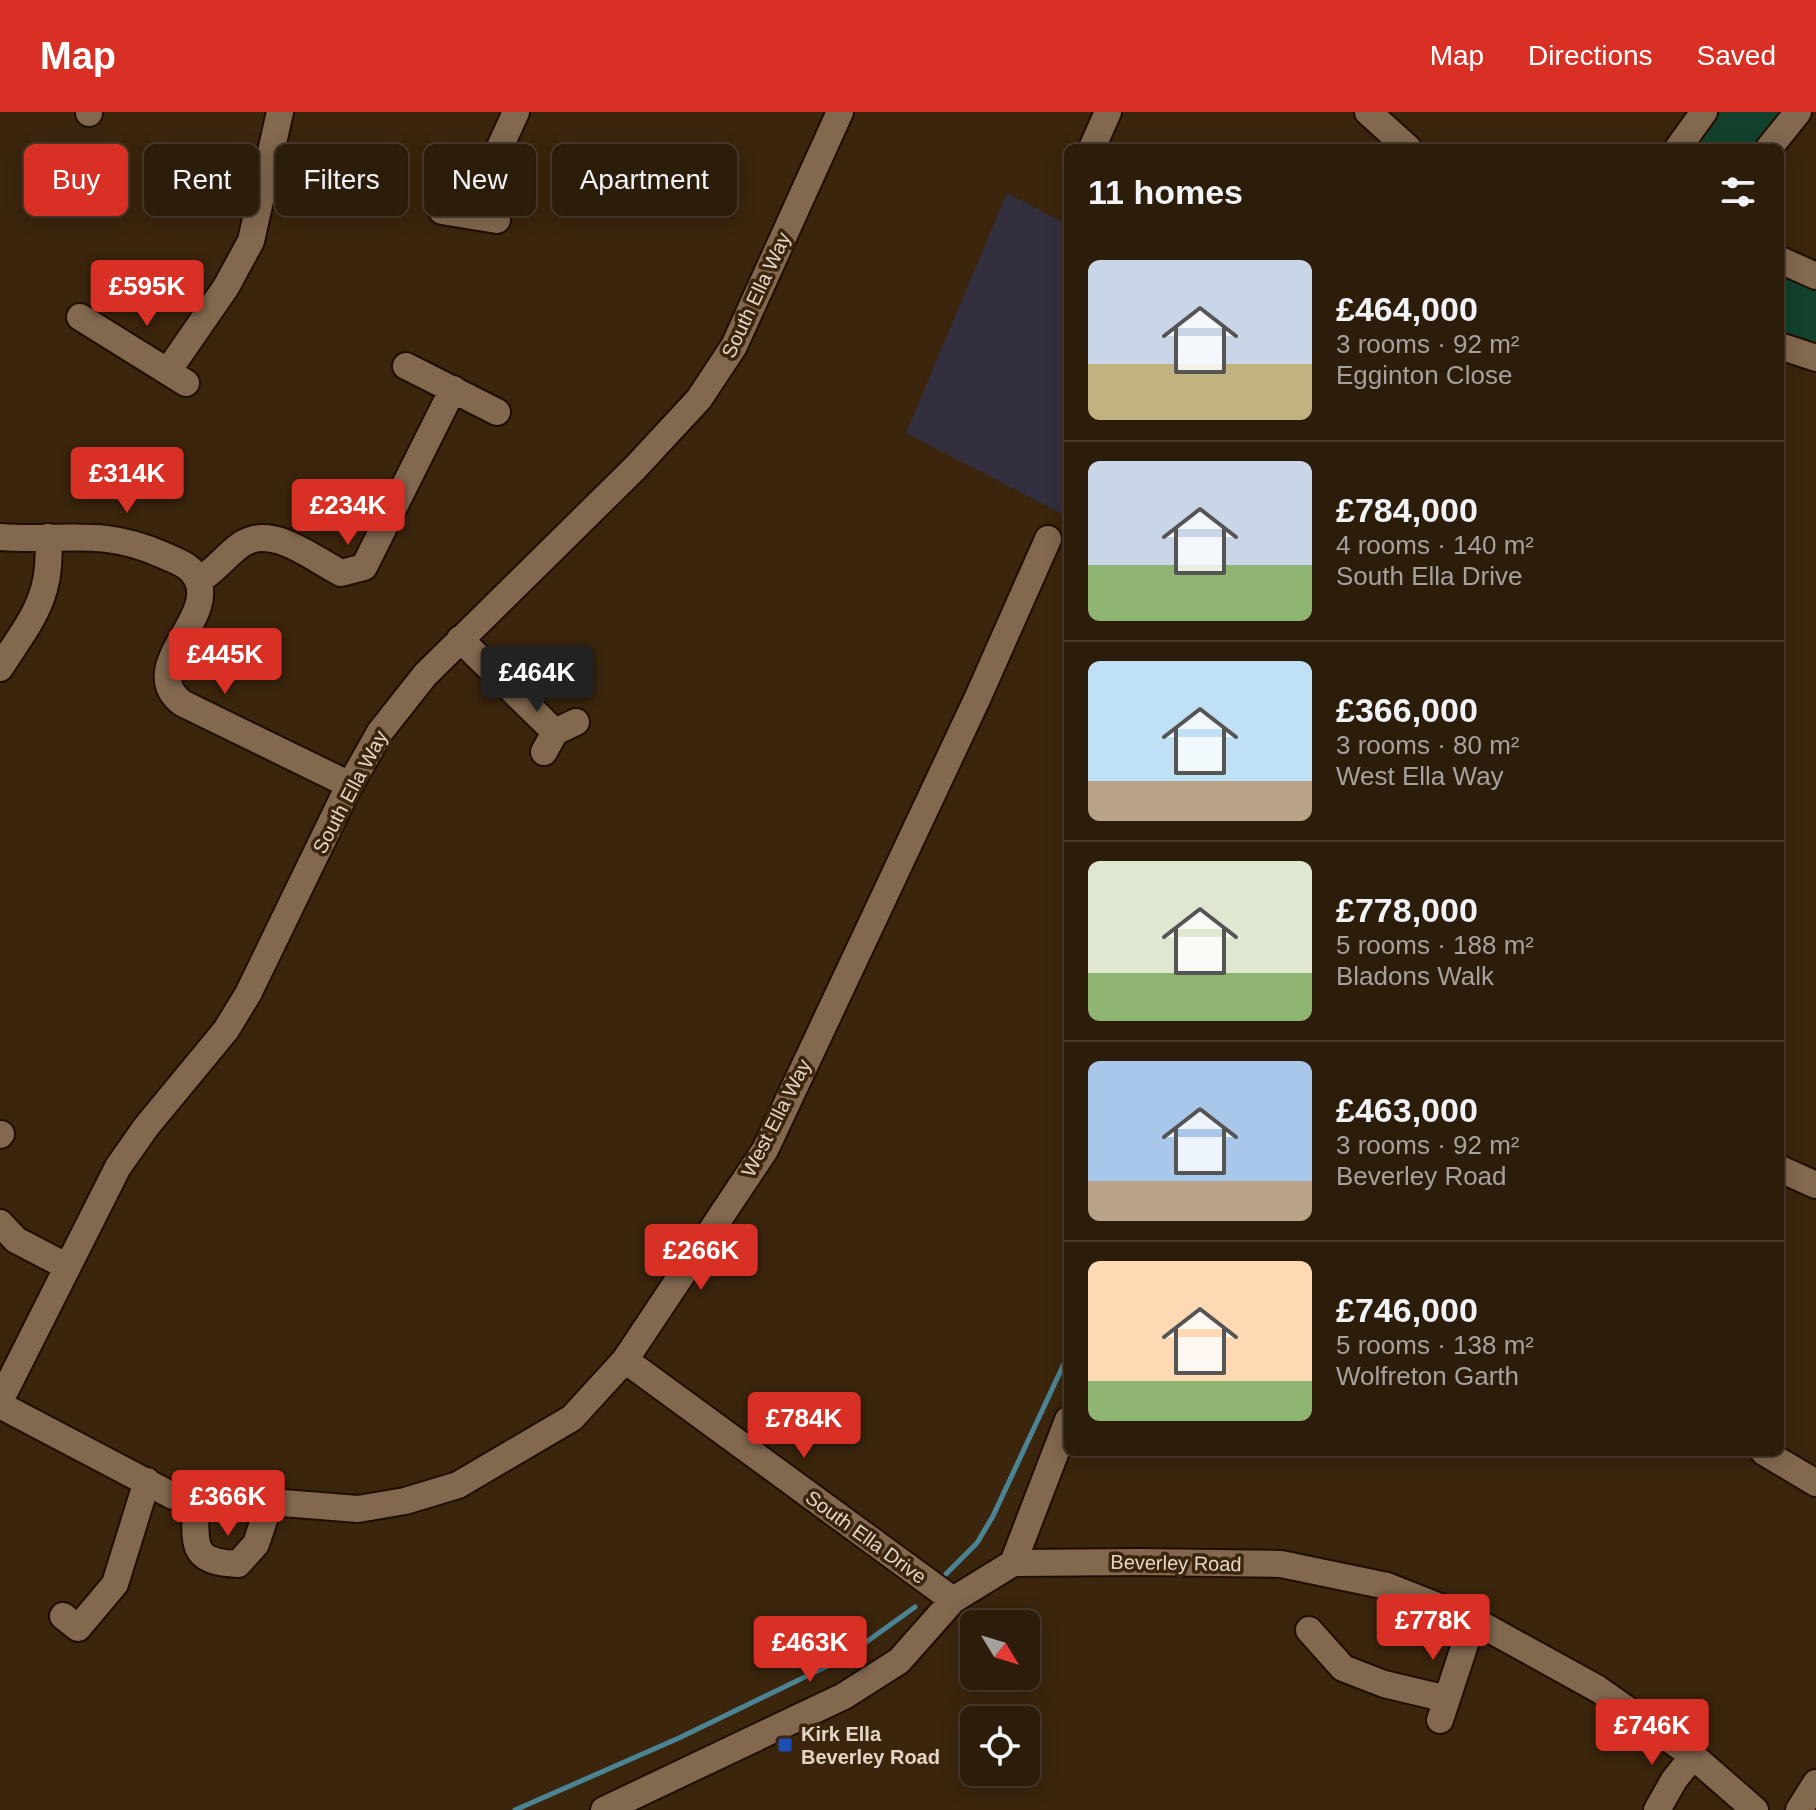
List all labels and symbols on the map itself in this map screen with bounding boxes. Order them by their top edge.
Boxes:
street label: South Ella Way [717,229,795,361]
pin: £595K [91,260,203,328]
pin: £314K [71,447,183,515]
pin: £234K [292,479,404,547]
pin: £445K [169,628,281,696]
pin: £464K [481,646,593,714]
street label: South Ella Way [308,727,392,857]
street label: West Ella Way [737,1056,815,1180]
pin: £266K [645,1224,757,1292]
pin: £784K [748,1392,860,1460]
pin: £366K [172,1470,284,1538]
street label: South Ella Drive [802,1486,930,1588]
street label: Beverley Road [1110,1551,1242,1575]
pin: £778K [1377,1594,1489,1662]
north arrow [960,1610,1040,1690]
pin: £463K [754,1616,866,1684]
pin: £746K [1596,1699,1708,1767]
place label: Kirk Ella Beverley Road [801,1723,940,1768]
marker: Kirk Ella Beverley Road [776,1736,794,1754]

